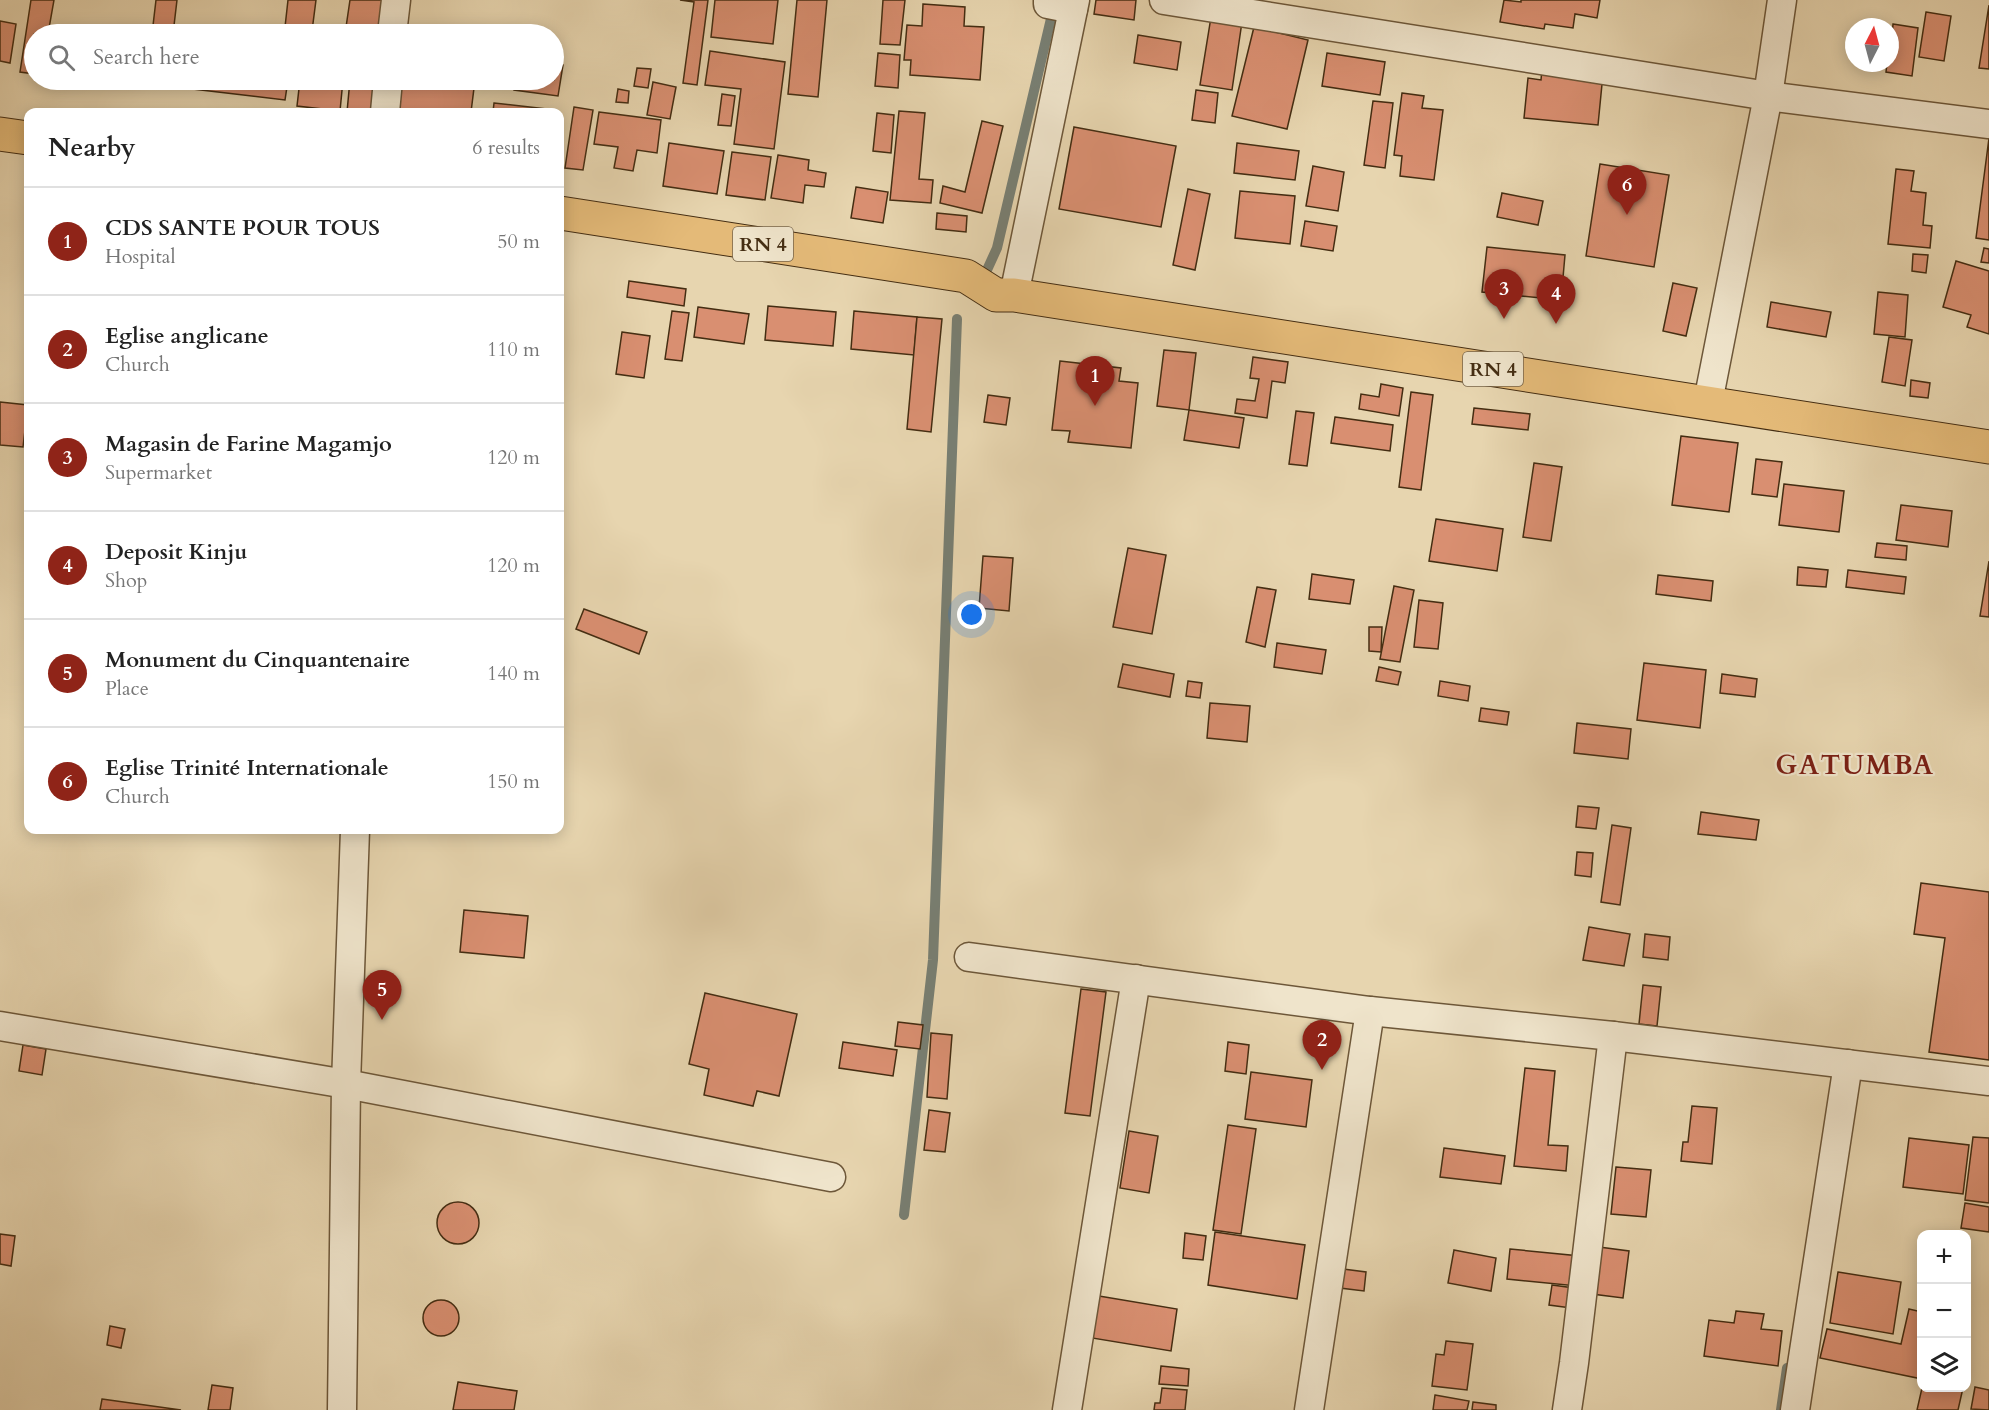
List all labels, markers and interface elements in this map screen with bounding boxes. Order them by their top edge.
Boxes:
north arrow [1845,18,1899,72]
search box [24,24,564,90]
icon: search [45,41,78,74]
text: Search here [93,42,200,72]
text: Nearby [48,130,136,165]
text: 6 results [472,134,540,161]
pin: 6 [1608,166,1646,215]
text: CDS SANTE POUR TOUS [105,213,380,243]
road number: RN 4 [733,227,793,261]
text: 1 [62,228,73,255]
text: 50 m [497,228,540,255]
text: Hospital [105,243,176,270]
pin: 3 [1484,270,1524,319]
pin: 4 [1536,274,1576,324]
text: Eglise anglicane [105,321,269,351]
text: 2 [62,336,73,363]
text: 110 m [487,336,540,363]
text: Church [105,351,170,378]
road number: RN 4 [1463,352,1523,386]
pin: 1 [1076,356,1114,406]
text: Magasin de Farine Magamjo [105,429,392,459]
text: 3 [62,444,73,471]
text: 120 m [487,444,540,471]
text: Supermarket [105,459,212,486]
text: Deposit Kinju [105,537,247,567]
text: 4 [62,552,73,579]
text: 120 m [487,552,540,579]
text: Shop [105,567,147,594]
your location [957,600,986,629]
text: Monument du Cinquantenaire [105,645,410,675]
text: 5 [62,660,73,687]
text: 140 m [487,660,540,687]
text: Place [105,675,149,702]
district label: GATUMBA [1775,747,1935,784]
text: Eglise Trinité Internationale [105,753,389,783]
text: 6 [62,768,73,795]
text: 150 m [487,768,540,795]
text: Church [105,783,170,810]
pin: 5 [362,970,401,1020]
pin: 2 [1302,1020,1342,1070]
map controls [1917,1230,1971,1392]
button: + [1917,1230,1971,1284]
button: − [1917,1284,1971,1338]
button: layers [1917,1338,1971,1392]

